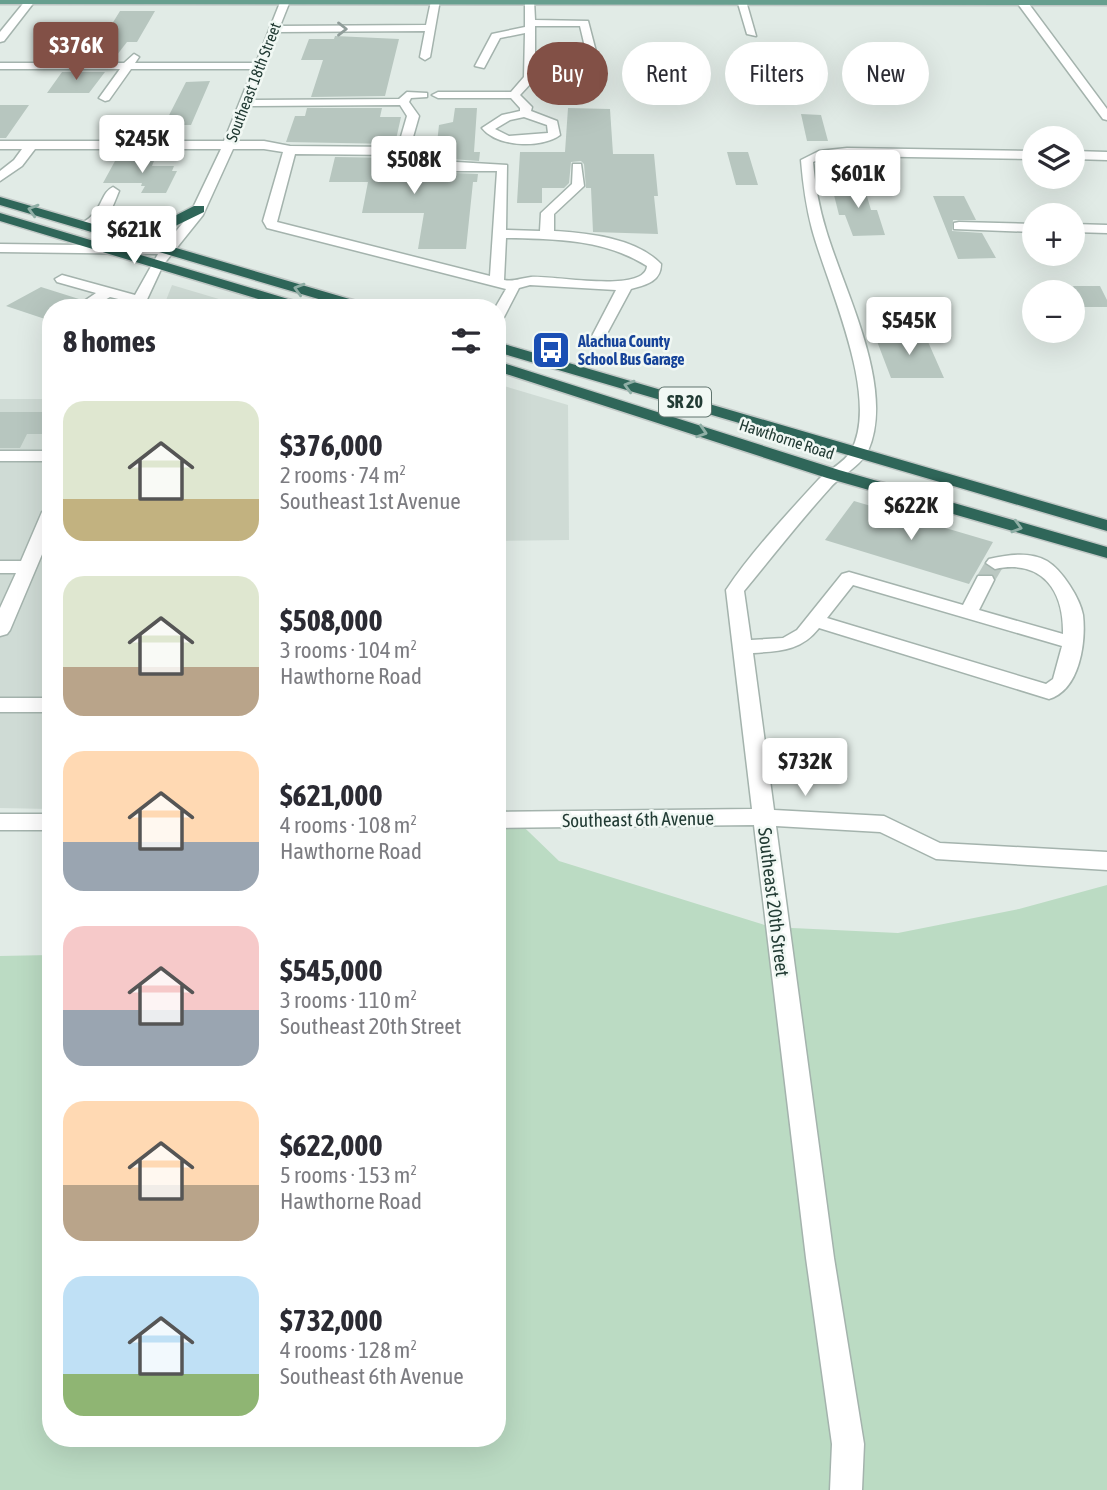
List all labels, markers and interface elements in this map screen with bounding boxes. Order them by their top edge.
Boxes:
street label: Southeast 18th Street [222,20,284,144]
one-way arrow [337,21,348,37]
pin: $376K [27,22,125,82]
text: $376K [49,32,103,58]
chip: Buy [527,42,608,105]
chip: Rent [622,42,711,105]
chip: Filters [725,42,828,105]
chip: New [842,42,929,105]
pin: $245K [93,116,191,175]
text: $245K [115,125,169,151]
map controls [1022,126,1085,343]
button: layers [1022,126,1085,189]
pin: $508K [365,136,463,196]
text: $508K [387,146,441,172]
pin: $601K [809,150,907,210]
text: $601K [831,160,885,186]
button: + [1022,203,1085,266]
one-way arrow [27,204,39,219]
pin: $621K [85,206,183,266]
text: $621K [107,216,161,242]
button: − [1022,280,1085,343]
one-way arrow [294,282,306,297]
pin: $545K [860,298,958,357]
text: $545K [882,307,936,333]
icon: filters [447,322,485,360]
text: 8 homes [63,324,156,358]
bus stop icon: Alachua County School Bus Garage [530,329,572,371]
place label: Alachua County School Bus Garage [577,332,685,368]
one-way arrow [623,379,635,394]
road number: SR 20 [659,388,711,416]
street label: Hawthorne Road [737,415,837,463]
one-way arrow [695,424,708,438]
text: $376,000 [280,428,383,462]
icon: home [119,429,203,513]
text: 2 rooms · 74 m² [280,462,406,488]
pin: $622K [862,482,960,542]
text: Southeast 1st Avenue [280,488,461,514]
text: $622K [884,492,938,518]
one-way arrow [1010,519,1022,534]
text: $508,000 [280,603,383,637]
icon: home [119,604,203,688]
text: 3 rooms · 104 m² [280,637,417,663]
text: Hawthorne Road [280,663,422,689]
pin: $732K [756,738,854,798]
text: $732K [778,748,832,774]
text: $621,000 [280,778,383,812]
icon: home [119,779,203,863]
street label: Southeast 6th Avenue [562,807,714,831]
text: 4 rooms · 108 m² [280,812,417,838]
street label: Southeast 20th Street [754,826,794,978]
text: Hawthorne Road [280,838,422,864]
text: $545,000 [280,953,383,987]
icon: home [119,954,203,1038]
text: 3 rooms · 110 m² [280,987,417,1013]
text: Southeast 20th Street [280,1013,461,1039]
text: $622,000 [280,1128,383,1162]
icon: home [119,1129,203,1213]
text: 5 rooms · 153 m² [280,1162,417,1188]
text: Hawthorne Road [280,1188,422,1214]
text: $732,000 [280,1303,383,1337]
icon: home [119,1304,203,1388]
text: 4 rooms · 128 m² [280,1337,417,1363]
text: Southeast 6th Avenue [280,1363,464,1389]

